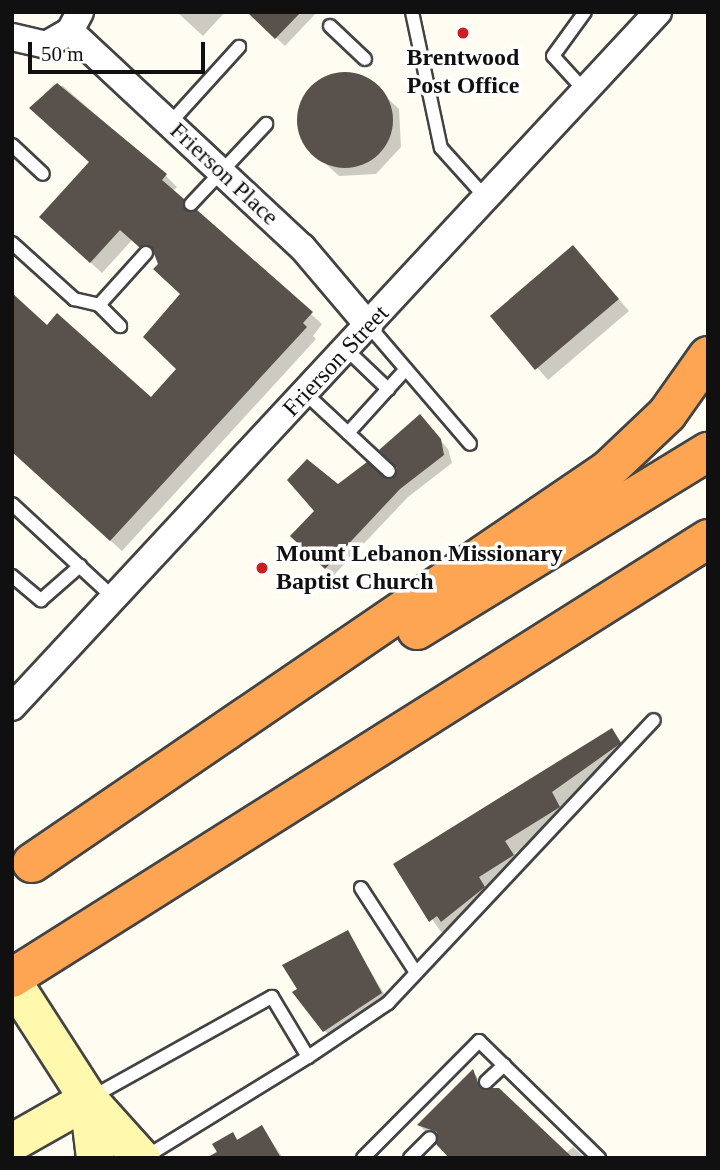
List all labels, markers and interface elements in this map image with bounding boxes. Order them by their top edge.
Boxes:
marker: Brentwood Post Office [455,25,471,41]
scale bar [32,28,208,72]
text: 50 m [41,42,84,66]
place label: Brentwood Post Office [407,44,519,100]
street label: Frierson Place [164,116,284,232]
street label: Frierson Street [277,299,395,423]
place label: Mount Lebanon Missionary Baptist Church [276,540,563,596]
marker: Mount Lebanon Missionary Baptist Church [254,560,270,576]

